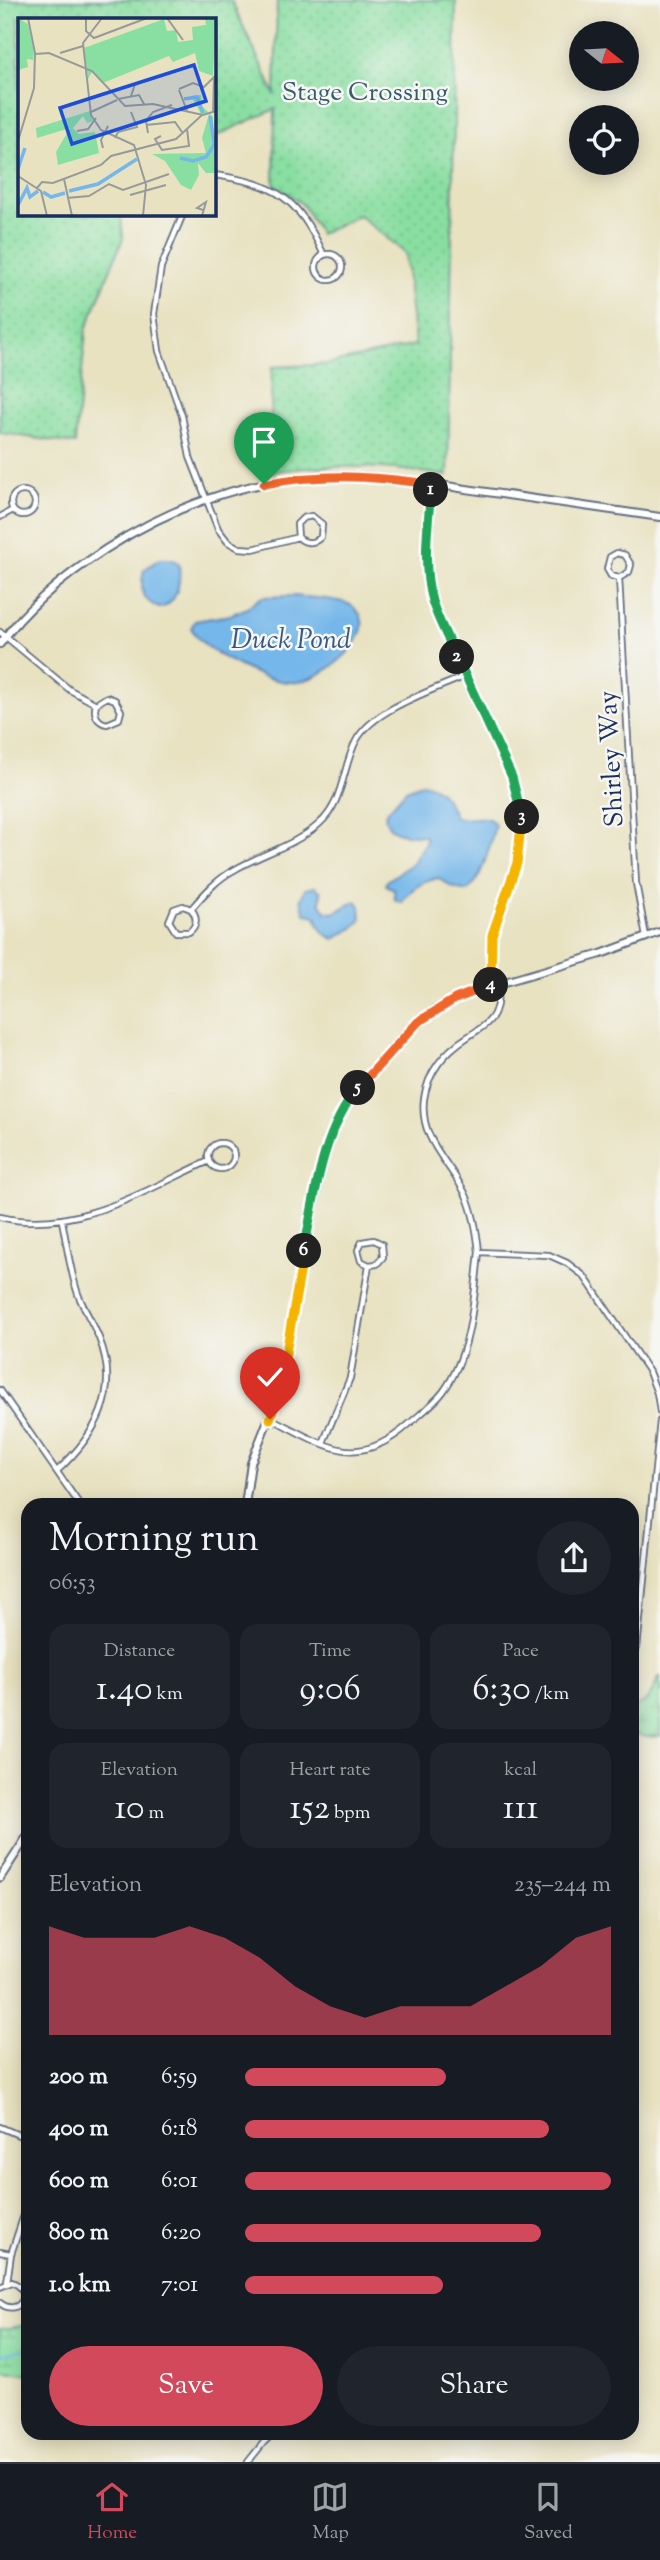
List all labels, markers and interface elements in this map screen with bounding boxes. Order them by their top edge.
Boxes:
inset map [18,18,215,215]
north arrow [569,21,639,91]
map controls [569,21,639,175]
park label: Stage Crossing [282,75,448,112]
button: locate [569,105,639,175]
pin [234,412,294,484]
icon: arrive [245,423,283,461]
pin: 1 [414,472,448,508]
text: 1 [427,476,434,503]
water label: Duck Pond [231,621,351,661]
pin: 2 [440,640,475,674]
text: 2 [452,643,461,670]
street label: Shirley Way [590,690,635,828]
pin: 3 [504,800,540,834]
text: 3 [518,803,525,830]
pin: 4 [474,968,508,1002]
text: 4 [486,971,495,998]
pin: 5 [340,1070,376,1106]
text: 5 [354,1074,361,1101]
pin: 6 [286,1234,322,1268]
text: 6 [299,1237,308,1264]
pin [240,1347,300,1419]
icon: check [251,1358,289,1396]
text: Morning run [49,1514,259,1568]
button: share [537,1521,611,1595]
text: 06:53 [49,1567,96,1600]
text: Distance [104,1638,175,1665]
text: Time [309,1638,351,1665]
text: Pace [502,1638,539,1665]
text: 1.40 [96,1665,153,1716]
text: 9:06 [299,1665,361,1716]
text: 6:30 [472,1665,531,1716]
text: km [153,1681,183,1708]
text: /km [531,1681,569,1708]
text: Elevation [101,1757,178,1784]
text: Heart rate [289,1757,371,1784]
text: kcal [504,1757,537,1784]
text: 10 [114,1784,144,1835]
text: 152 [290,1784,330,1835]
text: 111 [503,1784,539,1835]
text: m [144,1800,164,1827]
text: bpm [330,1800,370,1827]
text: Elevation [49,1869,142,1902]
text: 235–244 m [514,1869,611,1902]
text: 200 m [49,2061,108,2094]
text: 6:59 [161,2061,197,2094]
text: 400 m [49,2113,109,2146]
text: 6:18 [161,2113,198,2146]
text: 600 m [49,2165,109,2198]
text: 6:01 [161,2165,198,2198]
text: 800 m [49,2217,109,2250]
text: 6:20 [161,2217,201,2250]
text: 1.0 km [49,2269,111,2302]
text: 7:01 [161,2269,198,2302]
button: Save [49,2346,323,2426]
button: Share [337,2346,611,2426]
tab: Home [87,2478,137,2547]
tab: Map [311,2478,349,2547]
tab: Saved [524,2478,573,2547]

